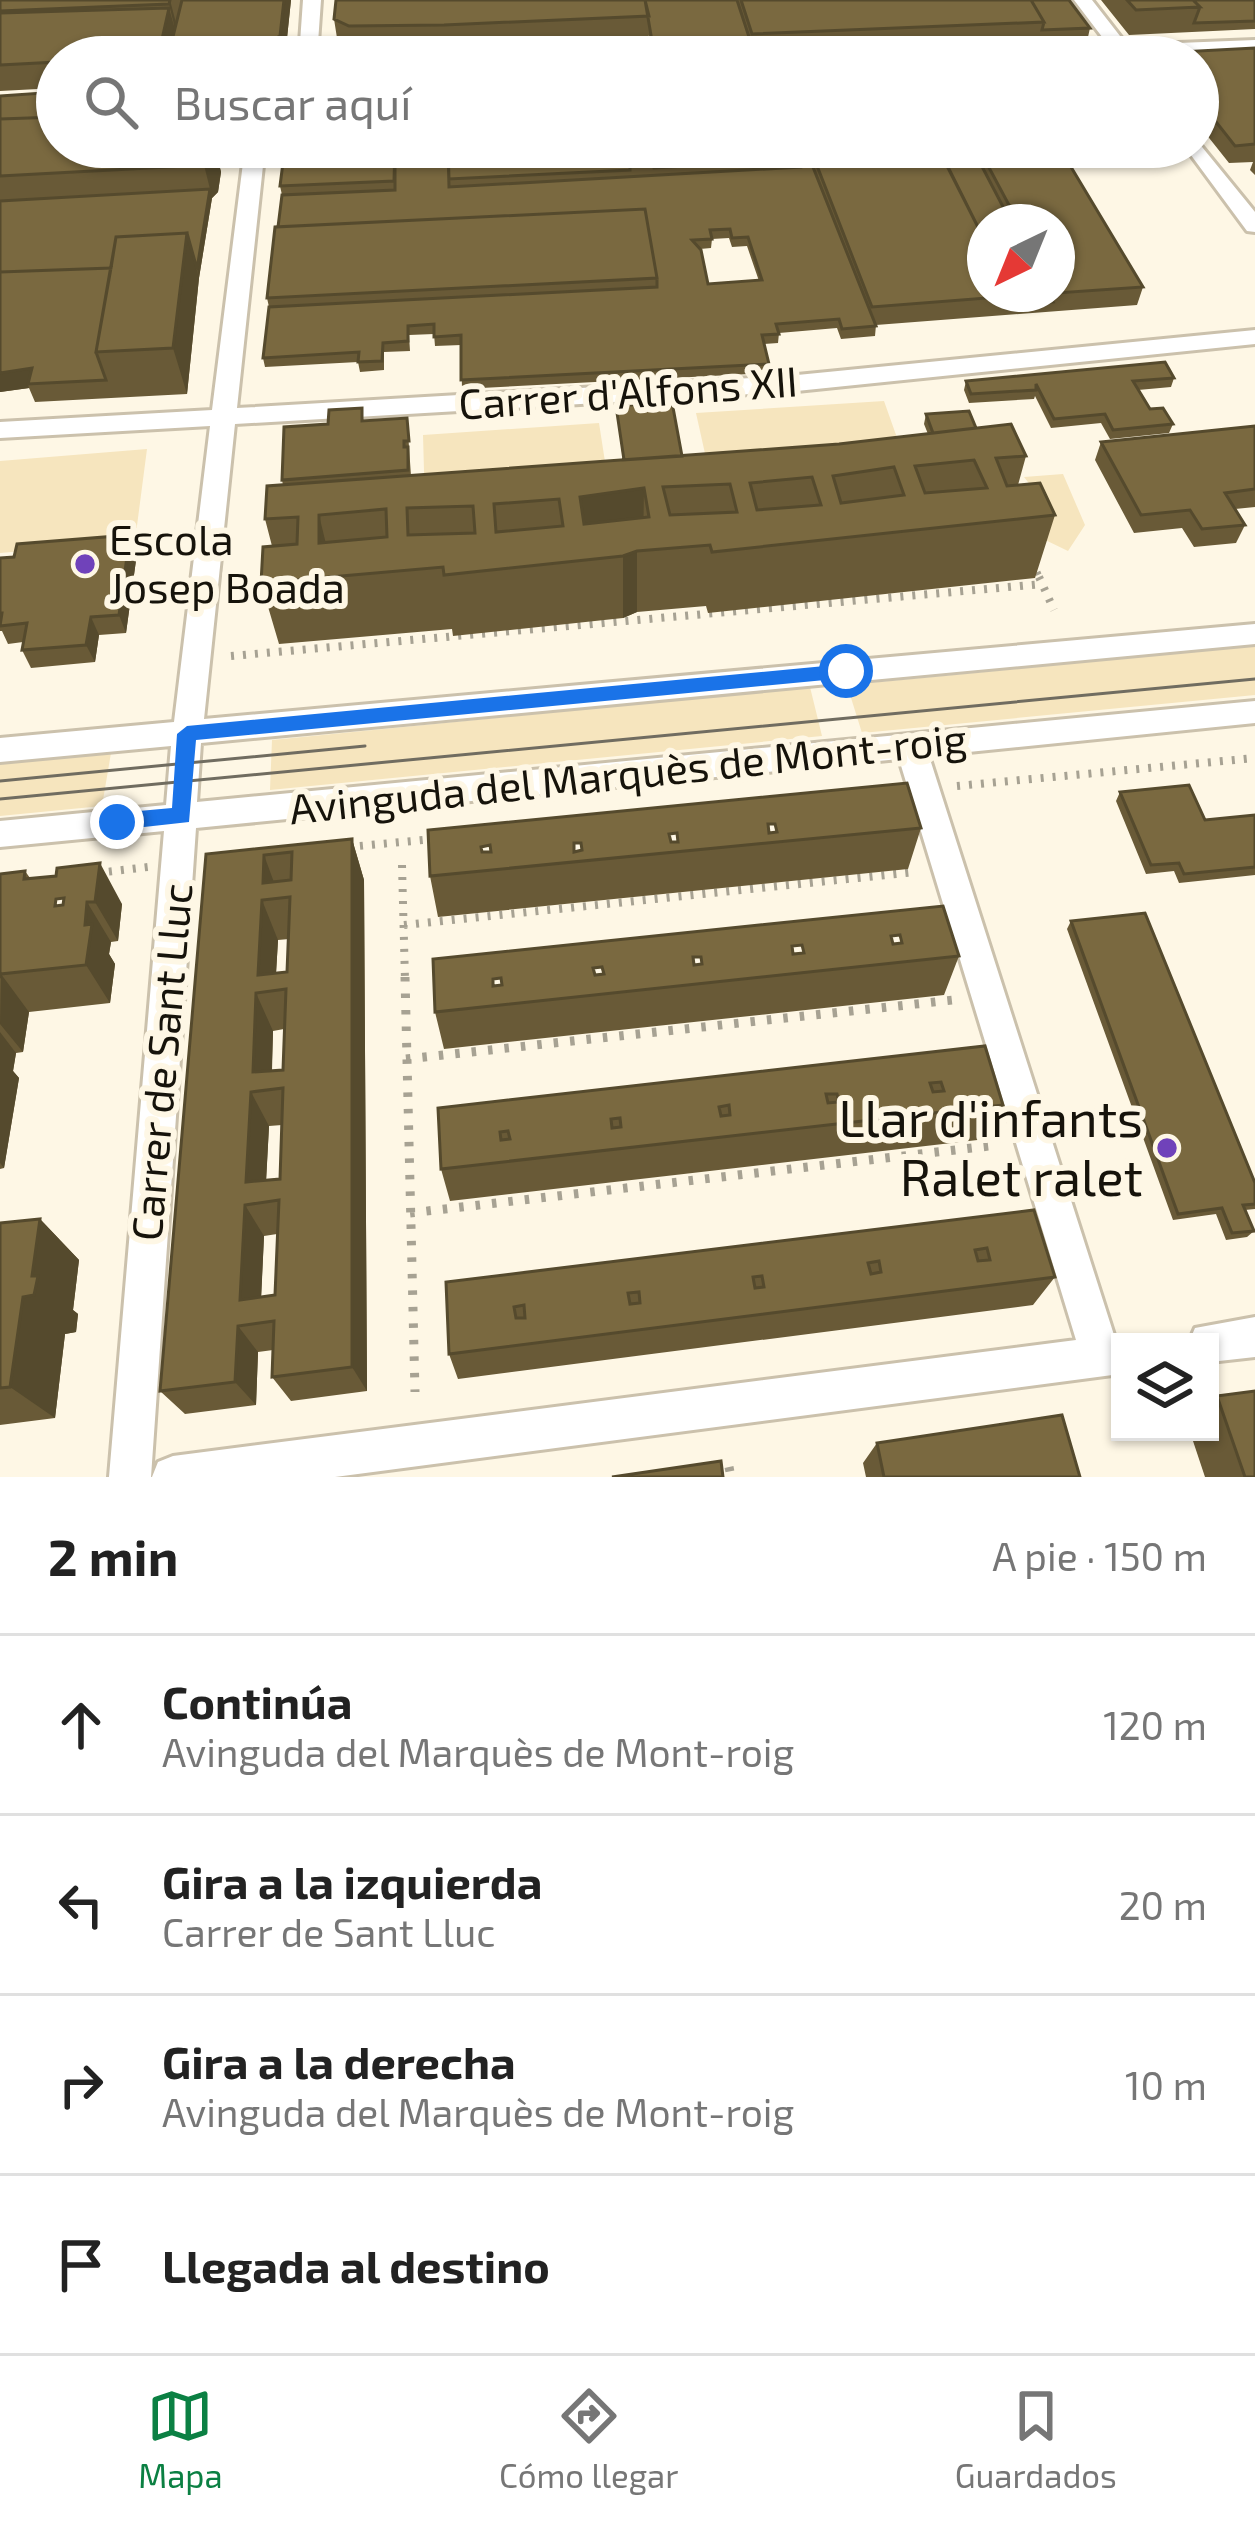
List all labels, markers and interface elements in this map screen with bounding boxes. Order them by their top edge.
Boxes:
search box [36,36,1219,168]
icon: search [78,69,144,135]
text: Buscar aquí [174,75,411,129]
north arrow [967,204,1075,312]
street label: Carrer d'Alfons XII [457,354,799,428]
place label: Escola Josep Boada [109,513,345,611]
marker: Escola Josep Boada [72,551,98,577]
route start [819,644,873,698]
street label: Avinguda del Marquès de Mont-roig [287,712,969,832]
route end [90,795,144,849]
street label: Carrer de Sant Lluc [119,881,201,1243]
place label: Llar d'infants Ralet ralet [838,1086,1143,1206]
marker: Llar d'infants Ralet ralet [1154,1135,1180,1161]
map controls [1111,1333,1219,1441]
button: layers [1111,1333,1219,1441]
text: 2 min [48,1525,178,1586]
text: A pie · 150 m [992,1532,1207,1579]
text: Continúa [162,1674,352,1728]
icon: ahead [48,1692,114,1758]
text: 120 m [1103,1701,1207,1748]
text: Avinguda del Marquès de Mont-roig [162,1728,794,1775]
text: Gira a la izquierda [162,1854,542,1908]
icon: left [48,1872,114,1938]
text: 20 m [1119,1881,1207,1928]
text: Carrer de Sant Lluc [162,1908,495,1955]
text: Gira a la derecha [162,2034,516,2088]
icon: right [48,2052,114,2118]
text: 10 m [1125,2061,1207,2108]
text: Avinguda del Marquès de Mont-roig [162,2088,794,2135]
icon: arrive [48,2232,114,2298]
text: Llegada al destino [162,2238,550,2292]
tab: Mapa [138,2383,223,2495]
tab: Cómo llegar [499,2383,678,2495]
tab: Guardados [955,2383,1117,2495]

